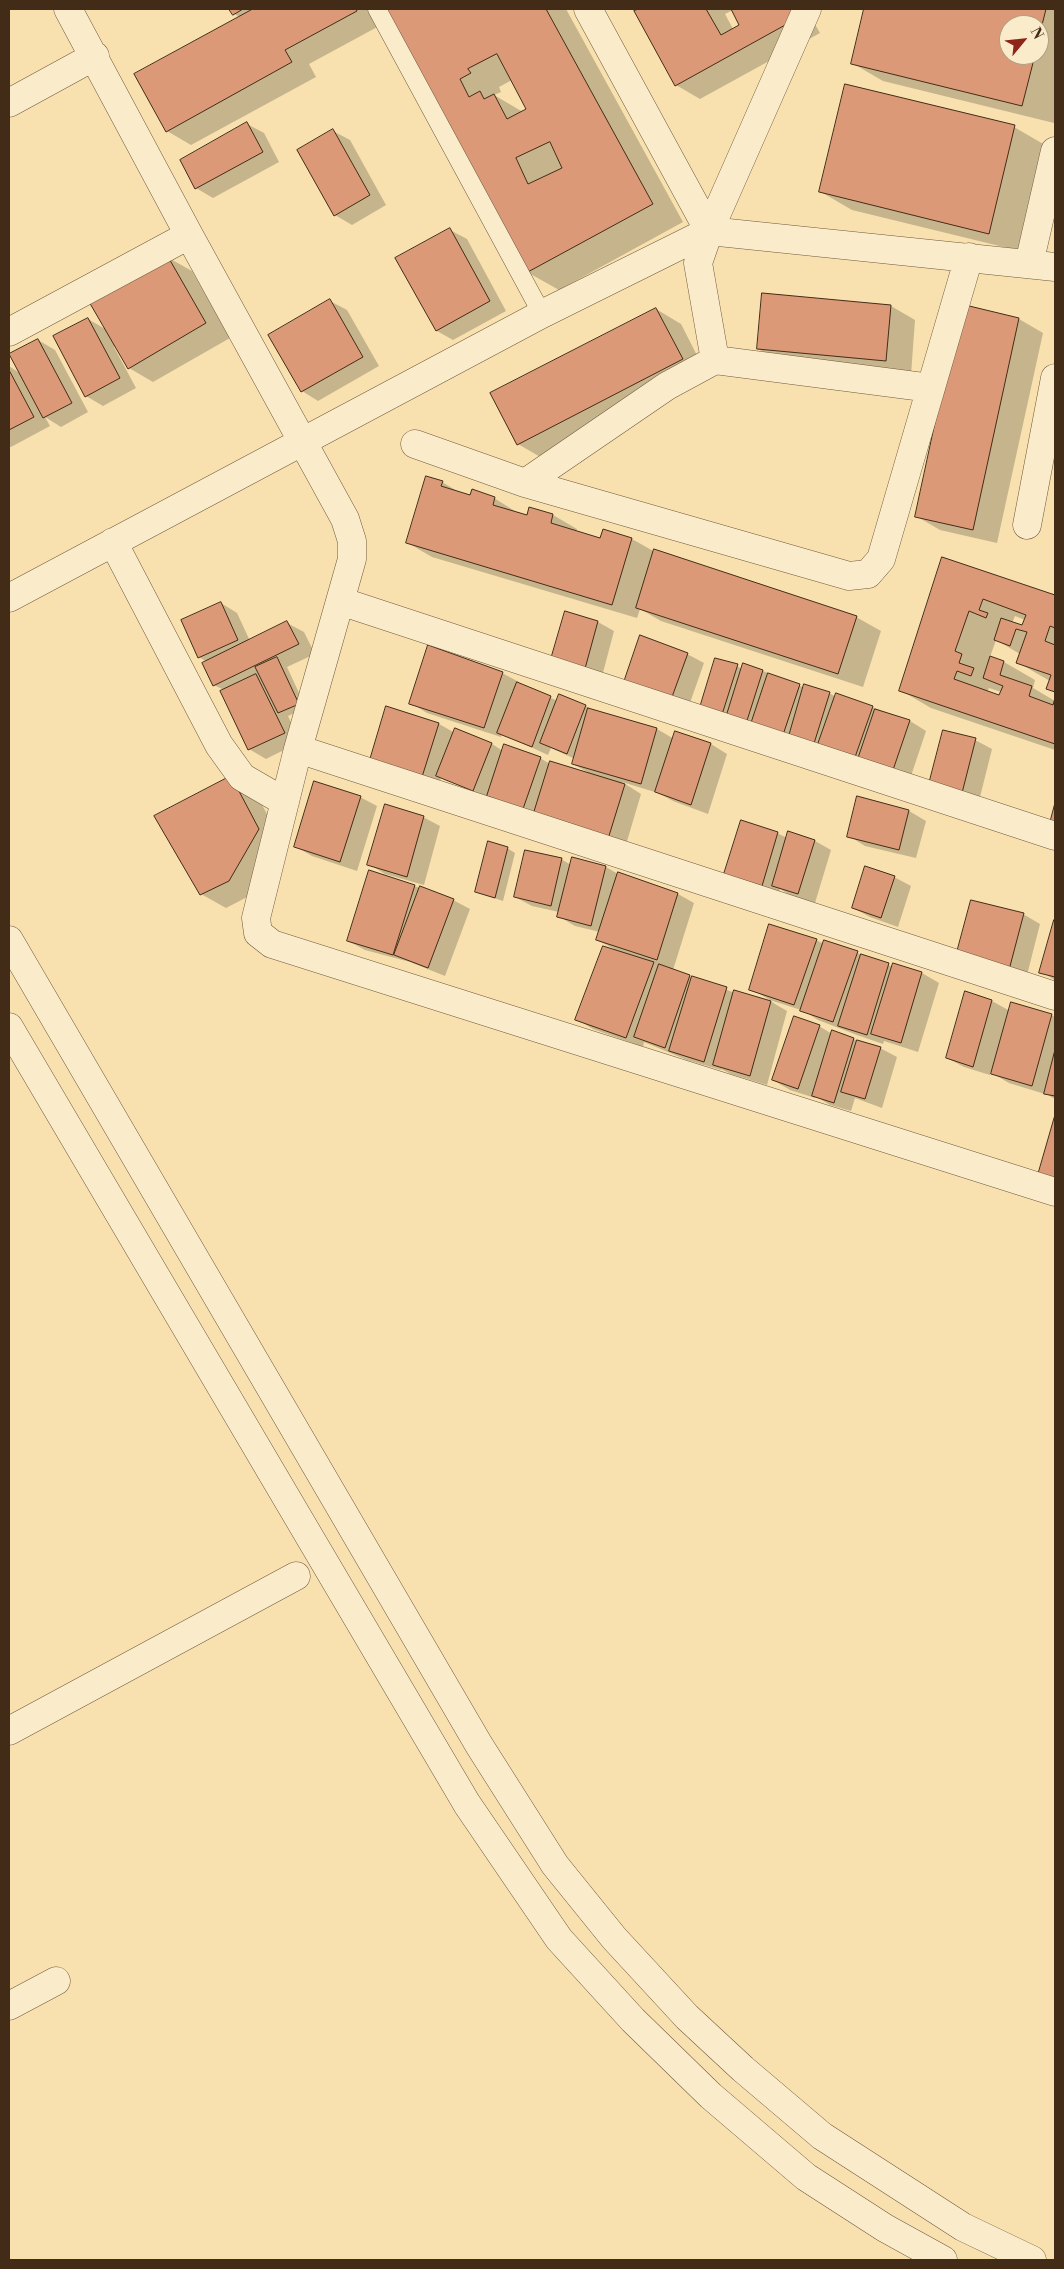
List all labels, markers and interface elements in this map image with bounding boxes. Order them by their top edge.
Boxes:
north arrow [999,15,1049,65]
text: N [1026,24,1047,43]

